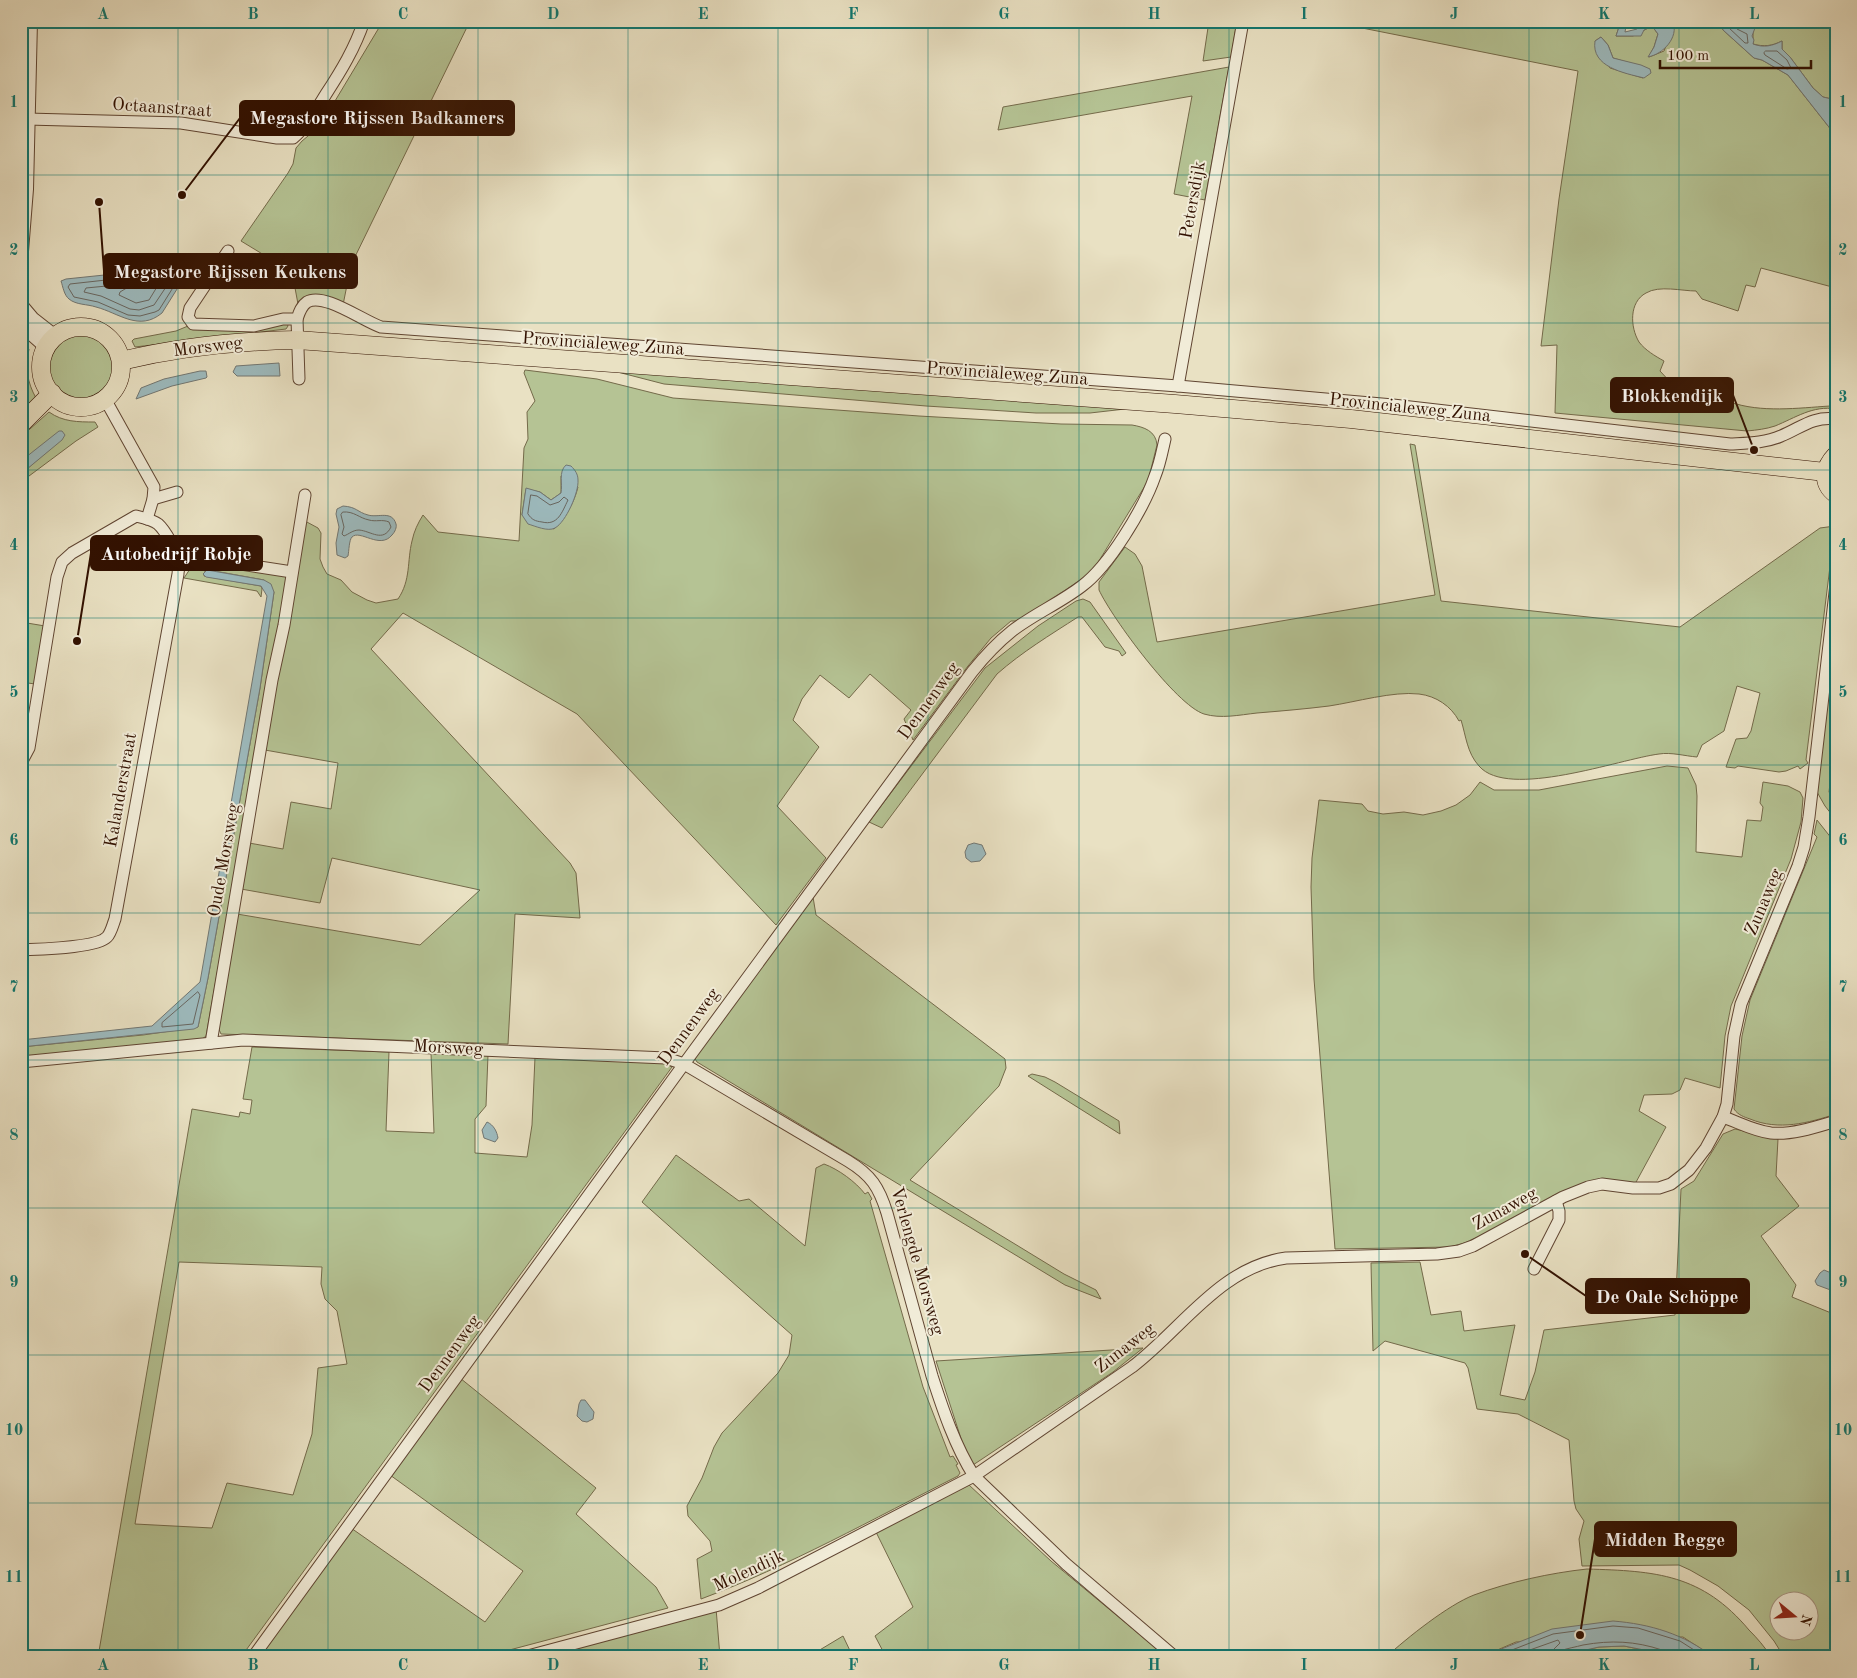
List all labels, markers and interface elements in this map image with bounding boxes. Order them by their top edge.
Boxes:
text: A [97,7,109,23]
text: B [247,7,259,23]
text: C [398,7,408,23]
text: D [547,7,559,23]
text: E [697,7,709,23]
text: F [848,7,859,23]
text: G [998,7,1010,23]
text: H [1147,7,1161,23]
text: I [1300,7,1308,23]
text: J [1450,7,1459,23]
text: K [1598,7,1610,23]
text: L [1749,7,1760,23]
scale bar [1660,38,1811,70]
text: 100 m [1667,49,1709,64]
text: 1 [9,95,19,111]
text: 1 [1838,95,1848,111]
street label: Octaanstraat [112,96,212,120]
callout: Megastore Rijssen Badkamers [240,101,514,135]
text: Megastore Rijssen Badkamers [250,110,504,129]
street label: Petersdijk [1177,160,1209,240]
text: 2 [9,243,19,259]
text: 2 [1838,243,1848,259]
callout: Megastore Rijssen Keukens [104,254,357,288]
text: Megastore Rijssen Keukens [114,264,346,283]
street label: Provincialeweg Zuna [521,329,685,359]
street label: Morsweg [172,334,244,360]
street label: Provincialeweg Zuna [925,359,1089,389]
callout: Blokkendijk [1611,378,1733,412]
text: Blokkendijk [1621,388,1724,407]
text: 3 [9,390,19,406]
text: 3 [1838,390,1848,406]
street label: Provincialeweg Zuna [1328,391,1492,425]
callout: Autobedrijf Robje [91,536,262,570]
text: 4 [9,538,19,554]
text: 4 [1838,538,1848,554]
text: Autobedrijf Robje [101,546,251,565]
street label: Dennenweg [895,659,963,743]
text: 5 [9,685,19,701]
text: 5 [1838,685,1848,701]
street label: Kalanderstraat [102,731,140,849]
street label: Oude Morsweg [205,801,243,918]
text: 6 [9,833,19,849]
text: 6 [1838,833,1848,849]
street label: Zunaweg [1742,866,1786,938]
text: 7 [9,980,19,996]
text: 7 [1838,980,1848,996]
street label: Dennenweg [655,985,723,1069]
street label: Morsweg [412,1037,484,1059]
text: 8 [9,1128,19,1144]
text: 8 [1838,1128,1848,1144]
street label: Zunaweg [1470,1184,1540,1234]
street label: Verlengde Morsweg [887,1185,947,1337]
text: 9 [9,1275,19,1291]
text: 9 [1838,1275,1848,1291]
callout: De Oale Schöppe [1586,1279,1749,1313]
text: De Oale Schöppe [1595,1289,1739,1308]
street label: Dennenweg [416,1312,484,1396]
street label: Zunaweg [1092,1319,1159,1377]
text: 10 [5,1423,23,1439]
text: 10 [1834,1423,1852,1439]
callout: Midden Regge [1595,1522,1736,1556]
text: Midden Regge [1605,1532,1725,1551]
street label: Molendijk [711,1547,787,1595]
text: 11 [5,1570,23,1586]
text: 11 [1834,1570,1852,1586]
north arrow [1770,1590,1820,1640]
text: N [1797,1612,1814,1627]
text: A [97,1658,109,1674]
text: B [247,1658,259,1674]
text: C [398,1658,408,1674]
text: D [547,1658,559,1674]
text: E [697,1658,709,1674]
text: F [848,1658,859,1674]
text: G [998,1658,1010,1674]
text: H [1147,1658,1161,1674]
text: I [1300,1658,1308,1674]
text: J [1450,1658,1459,1674]
text: K [1598,1658,1610,1674]
text: L [1749,1658,1760,1674]

